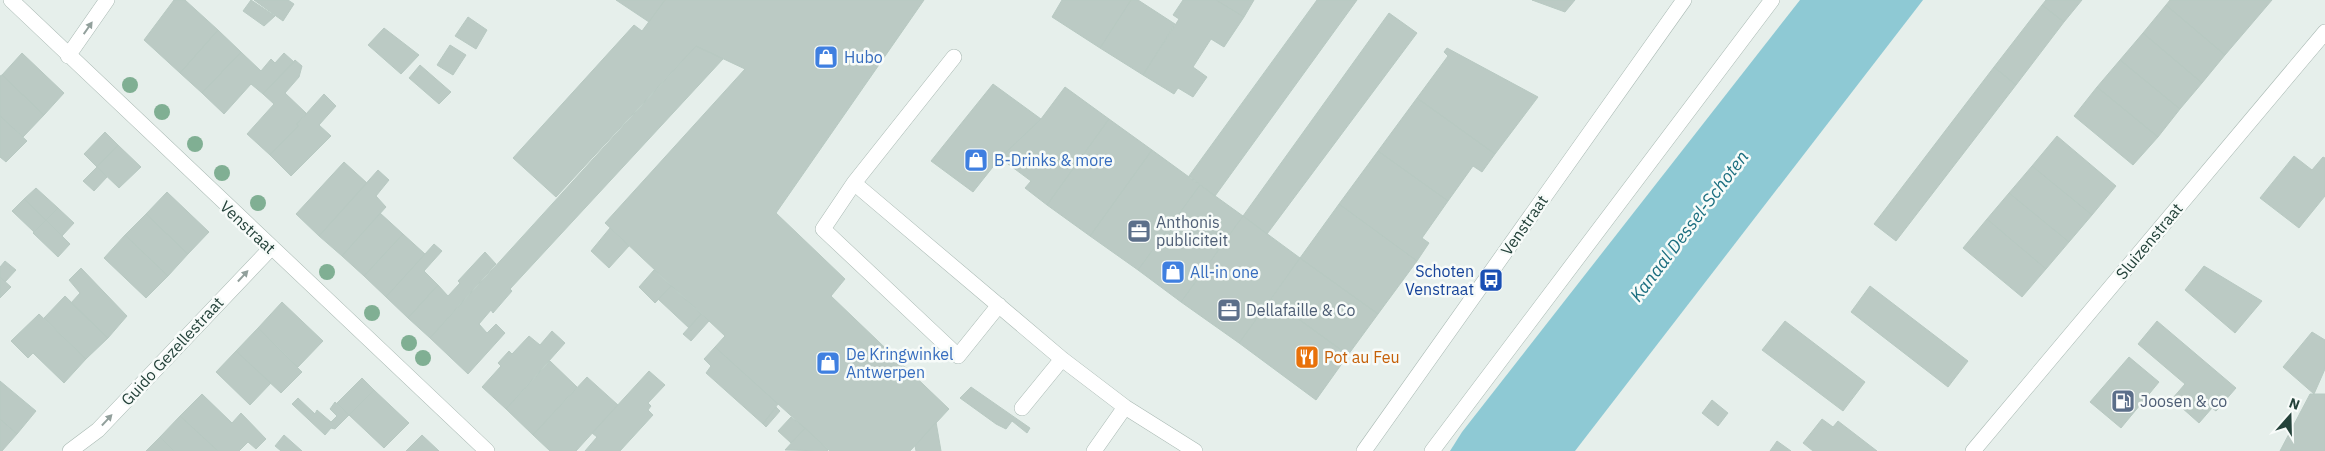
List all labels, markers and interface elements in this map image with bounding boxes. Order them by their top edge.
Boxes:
one-way arrow [83,21,93,35]
shop icon: Hubo [813,44,839,70]
place label: Hubo [844,47,883,67]
water label: Kanaal Dessel-Schoten [1625,146,1753,306]
shop icon: B-Drinks & more [963,147,989,173]
place label: B-Drinks & more [994,150,1113,170]
street label: Venstraat [1496,191,1552,259]
street label: Venstraat [216,196,280,258]
street label: Sluizenstraat [2111,199,2187,283]
place label: Anthonis publiciteit [1156,212,1228,250]
office icon: Anthonis publiciteit [1126,218,1152,244]
shop icon: All-in one [1160,259,1186,285]
place label: Schoten Venstraat [1405,261,1474,299]
place label: All-in one [1190,262,1259,282]
bus stop icon: Schoten Venstraat [1478,267,1504,293]
one-way arrow [237,271,249,283]
street label: Guido Gezellestraat [116,293,228,409]
office icon: Dellafaille & Co [1216,297,1242,323]
place label: Dellafaille & Co [1246,300,1355,320]
place label: De Kringwinkel Antwerpen [846,344,953,382]
restaurant icon: Pot au Feu [1294,344,1320,370]
place label: Pot au Feu [1324,347,1400,367]
shop icon: De Kringwinkel Antwerpen [815,350,841,376]
fuel station icon: Joosen & co [2110,388,2136,414]
place label: Joosen & co [2140,391,2227,411]
north arrow [2265,391,2315,441]
text: N [2287,394,2302,414]
one-way arrow [101,414,113,426]

